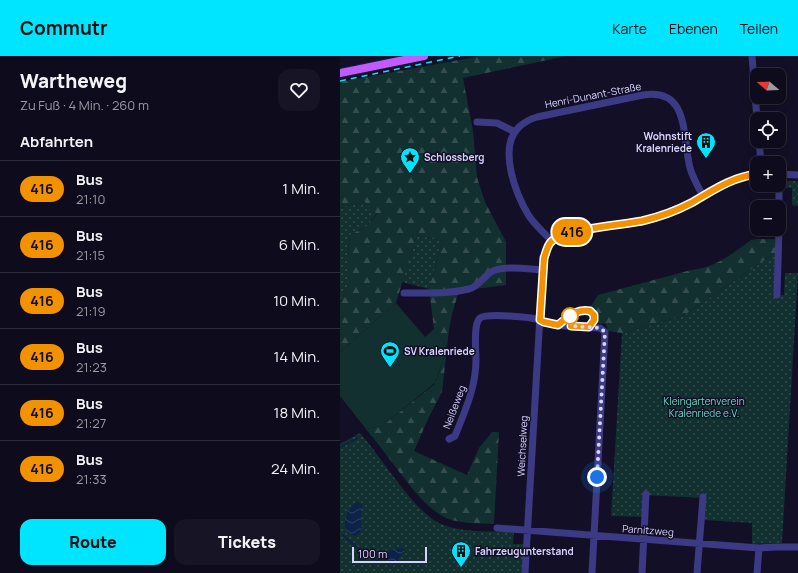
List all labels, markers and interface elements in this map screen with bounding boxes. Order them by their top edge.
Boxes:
text: Commutr [20,15,108,41]
text: Karte [612,19,647,38]
text: Ebenen [669,19,718,38]
text: Teilen [740,19,778,38]
text: Wartheweg [20,68,127,94]
north arrow [750,68,786,104]
map controls [750,68,786,236]
button: heart [278,69,320,111]
street label: Henri-Dunant-Straße [544,79,643,111]
text: Zu Fuß · 4 Min. · 260 m [20,96,149,114]
button: locate [750,112,786,148]
place label: Wohnstift Kralenriede [636,129,692,155]
text: Abfahrten [20,131,93,152]
building icon: Wohnstift Kralenriede [695,131,717,159]
place icon: Schlossberg [399,146,421,174]
place label: Schlossberg [424,150,484,164]
button: + [750,156,786,192]
text: Bus [76,169,103,190]
text: 1 Min. [282,178,320,199]
text: 416 [30,179,54,198]
text: 21:10 [76,190,105,208]
button: − [750,200,786,236]
line badge: 416 [549,219,595,245]
text: 416 [560,222,584,241]
text: Bus [76,225,103,246]
text: 6 Min. [279,234,320,255]
text: 416 [30,235,54,254]
text: 21:15 [76,246,105,264]
text: Bus [76,281,103,302]
text: 10 Min. [273,290,320,311]
text: 416 [30,291,54,310]
text: 21:19 [76,302,106,320]
unlabelled marker [561,307,579,325]
text: Bus [76,337,103,358]
sports icon: SV Kralenriede [379,340,401,368]
place label: SV Kralenriede [404,344,475,358]
text: 14 Min. [273,346,320,367]
text: 416 [30,347,54,366]
text: 21:23 [76,358,107,376]
street label: Neißeweg [439,383,469,431]
text: Bus [76,393,103,414]
park label: Kleingartenverein Kralenriede e.V. [663,394,745,420]
text: 18 Min. [274,402,320,423]
text: 416 [30,403,54,422]
text: 21:27 [76,414,106,432]
street label: Weichselweg [513,415,531,477]
text: Bus [76,449,103,470]
text: 24 Min. [271,458,320,479]
text: 416 [30,459,54,478]
your location [587,467,607,487]
text: 21:33 [76,470,107,488]
button: Route [20,519,166,565]
button: Tickets [174,519,320,565]
street label: Parnitzweg [622,521,674,539]
building icon: Fahrzeugunterstand [450,540,472,568]
place label: Fahrzeugunterstand [475,544,574,558]
scale bar [352,545,427,564]
text: 100 m [358,546,387,561]

